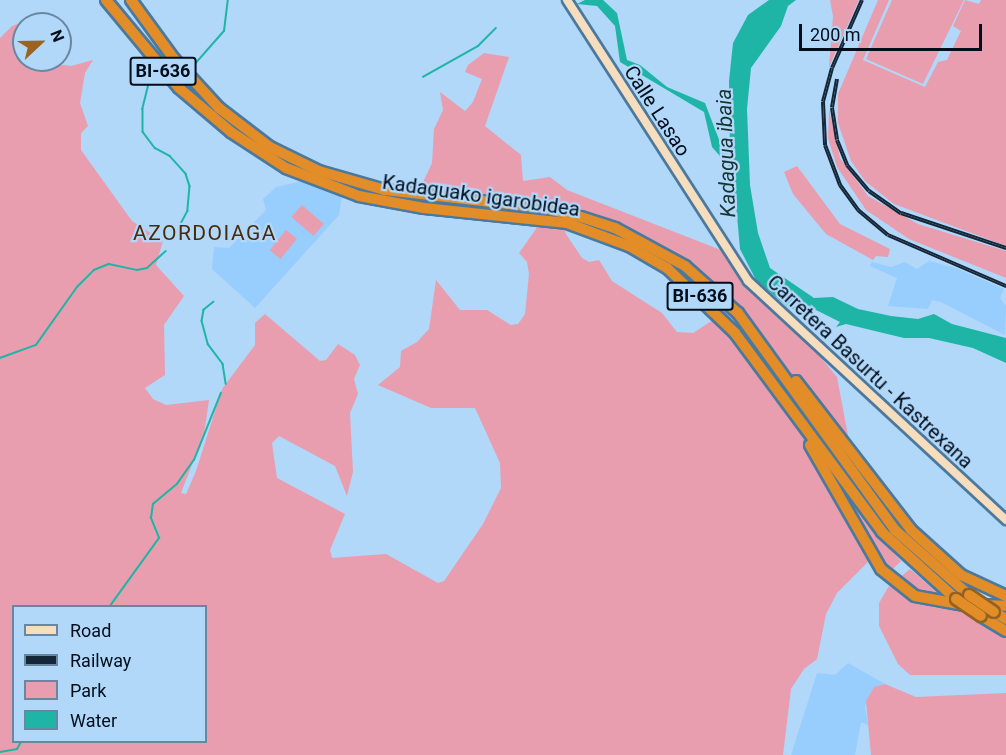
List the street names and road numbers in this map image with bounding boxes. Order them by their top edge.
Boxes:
road number: BI-636 [128,56,198,86]
street label: Calle Lasao [619,61,695,161]
street label: Kadaguako igarobidea [381,170,581,222]
street label: Carretera Basurtu - Kastrexana [762,270,978,474]
road number: BI-636 [666,281,734,311]

